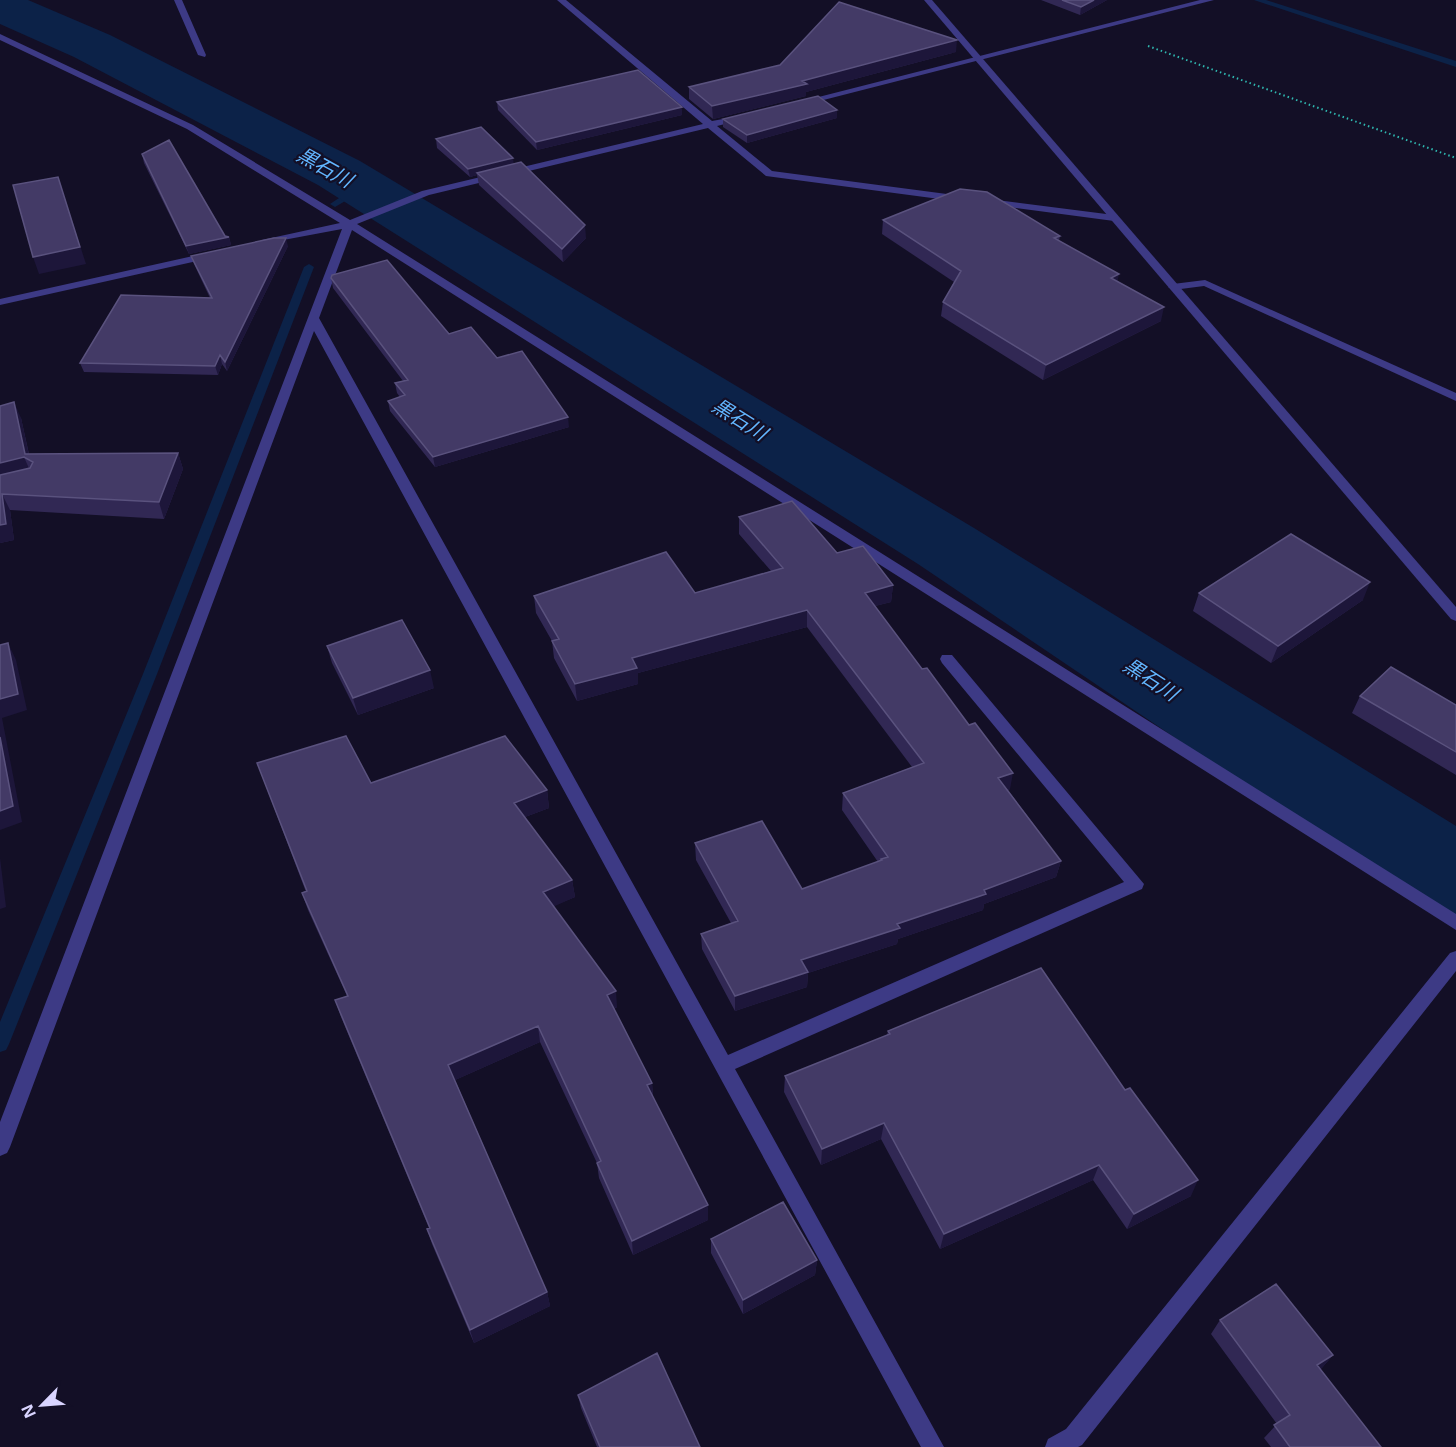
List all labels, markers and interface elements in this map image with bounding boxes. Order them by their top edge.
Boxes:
water label: 黒石川 [292,141,360,194]
water label: 黒石川 [707,392,774,447]
water label: 黒石川 [1118,651,1185,708]
north arrow [12,1375,72,1435]
text: N [16,1401,41,1422]

